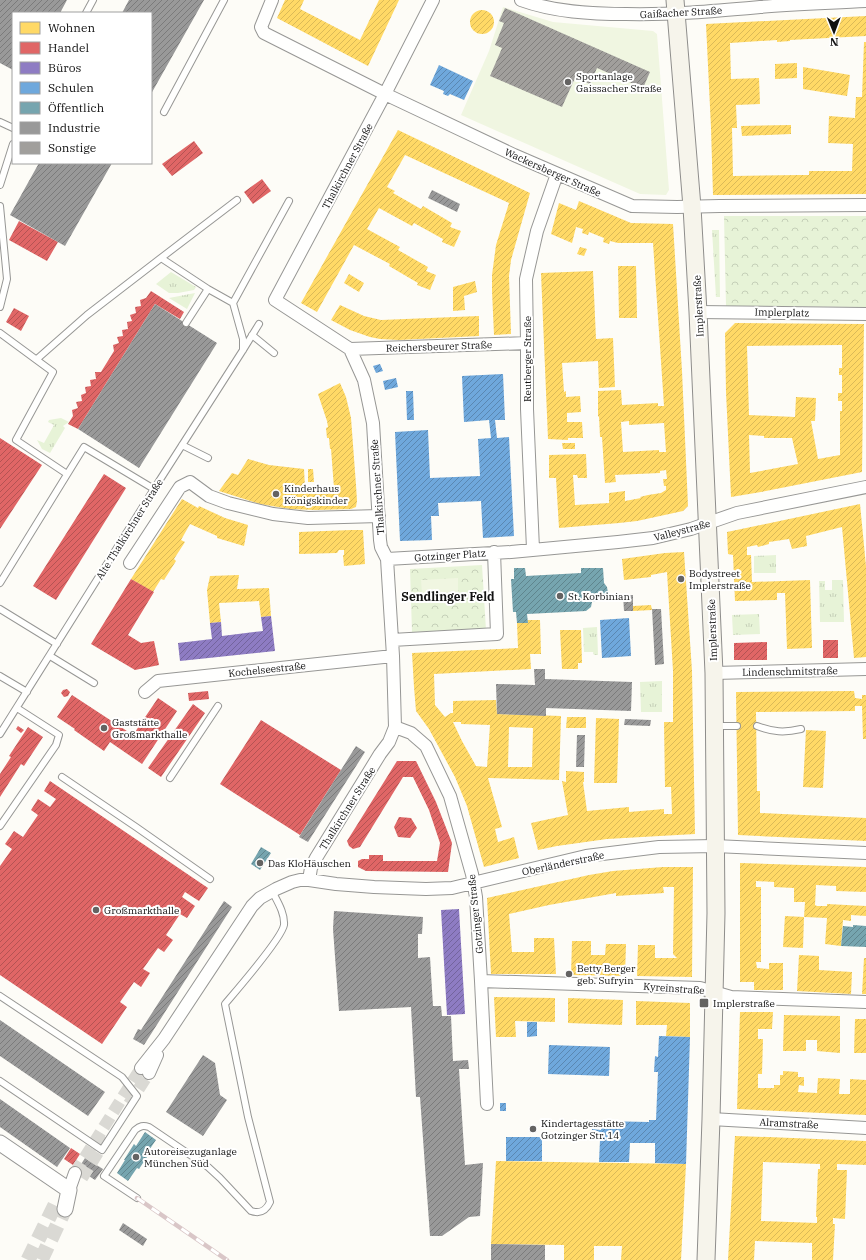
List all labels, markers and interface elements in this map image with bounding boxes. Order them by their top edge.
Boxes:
street label: Gaißacher Straße [640,4,723,21]
legend [12,12,152,164]
north arrow [814,12,854,52]
text: Wohnen [48,20,95,35]
text: N [829,35,839,49]
text: Handel [48,40,89,55]
text: Büros [48,60,81,75]
place label: Sportanlage Gaissacher Straße [576,70,662,95]
marker: Sportanlage Gaissacher Straße [563,77,573,87]
text: Schulen [48,80,94,95]
text: Öffentlich [48,100,105,115]
text: Industrie [48,120,100,135]
street label: Thalkirchner Straße [319,121,376,212]
text: Sonstige [48,140,96,155]
street label: Wackersberger Straße [502,145,603,200]
street label: Implerstraße [690,275,707,337]
street label: Implerplatz [754,306,810,319]
street label: Reutberger Straße [521,316,534,402]
street label: Reichersbeurer Straße [386,338,492,355]
street label: Thalkirchner Straße [368,439,387,535]
street label: Alte Thalkirchner Straße [93,476,166,582]
place label: Kinderhaus Königskinder [284,482,348,507]
marker: Kinderhaus Königskinder [271,489,281,499]
street label: Valleystraße [652,517,712,544]
street label: Gotzinger Platz [414,547,486,564]
place label: Bodystreet Implerstraße [689,567,751,592]
marker: Bodystreet Implerstraße [676,574,686,584]
district label: Sendlinger Feld [401,589,495,604]
place label: St. Korbinian [568,590,631,603]
marker: St. Korbinian [555,591,565,601]
street label: Implerstraße [705,599,720,661]
street label: Kochelseestraße [228,659,306,680]
street label: Lindenschmitstraße [742,664,838,679]
place label: Gaststätte Großmarkthalle [112,716,187,741]
marker: Gaststätte Großmarkthalle [99,723,109,733]
street label: Thalkirchner Straße [317,764,378,852]
street label: Oberländerstraße [521,848,605,879]
place label: Das KloHäuschen [268,857,352,870]
marker: Das KloHäuschen [255,858,265,868]
street label: Gotzinger Straße [465,874,486,954]
place label: Großmarkthalle [104,904,179,917]
marker: Großmarkthalle [91,905,101,915]
place label: Betty Berger geb. Sufryin [577,962,636,987]
marker: Betty Berger geb. Sufryin [564,969,574,979]
street label: Kyreinstraße [643,980,705,997]
marker: Implerstraße [698,997,710,1009]
place label: Implerstraße [713,997,775,1010]
street label: Alramstraße [759,1115,819,1132]
place label: Kindertagesstätte Gotzinger Str. 14 [541,1117,624,1142]
marker: Kindertagesstätte Gotzinger Str. 14 [528,1124,538,1134]
place label: Autoreisezuganlage München Süd [144,1145,237,1170]
marker: Autoreisezuganlage München Süd [131,1152,141,1162]

